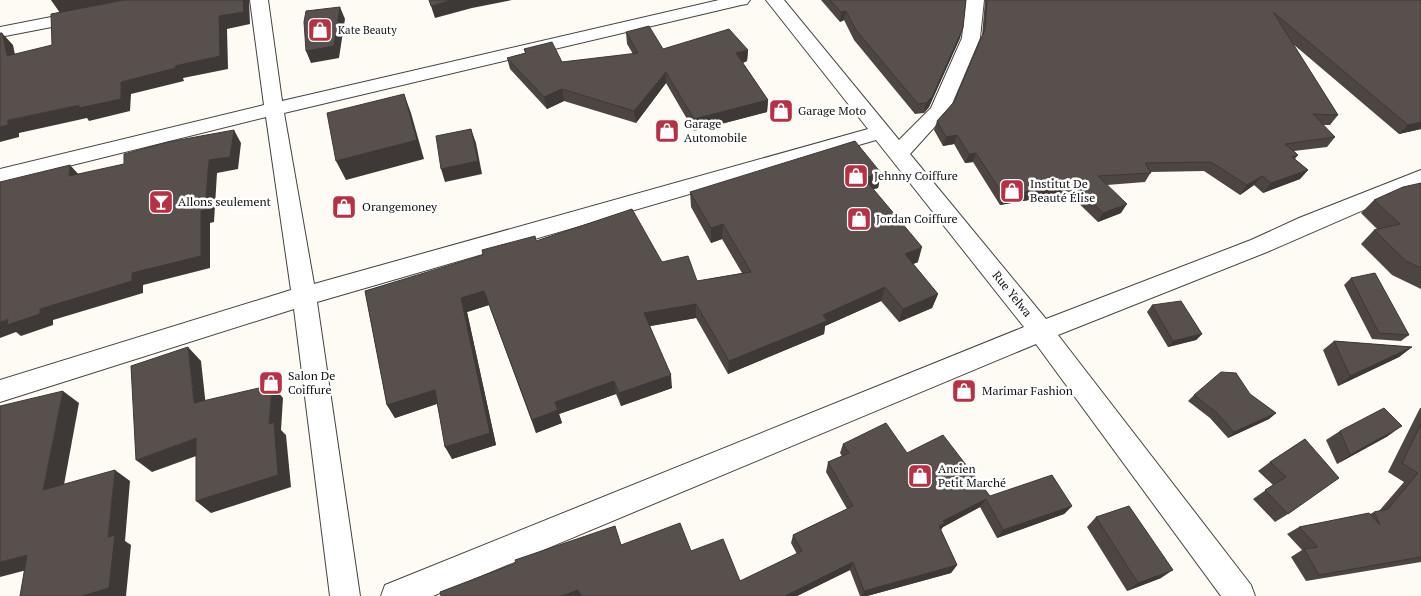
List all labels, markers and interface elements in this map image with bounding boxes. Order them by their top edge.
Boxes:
shop icon: Kate Beauty [307,17,333,43]
place label: Kate Beauty [338,23,397,37]
shop icon: Garage Moto [768,98,794,124]
place label: Garage Moto [798,103,867,118]
place label: Garage Automobile [684,116,747,145]
shop icon: Garage Automobile [654,118,680,144]
shop icon: Jehnny Coiffure [843,163,869,189]
place label: Jehnny Coiffure [874,168,958,183]
place label: Institut De Beauté Élise [1030,176,1095,205]
shop icon: Institut De Beauté Élise [999,178,1025,204]
bar icon: Allons seulement [148,189,174,215]
place label: Allons seulement [178,194,272,209]
shop icon: Orangemoney [331,194,357,220]
place label: Orangemoney [362,199,438,214]
shop icon: Jordan Coiffure [846,206,872,232]
place label: Jordan Coiffure [876,211,958,226]
street label: Rue Yelwa [989,268,1035,320]
place label: Salon De Coiffure [288,368,335,397]
shop icon: Salon De Coiffure [258,370,284,396]
shop icon: Marimar Fashion [951,378,977,404]
place label: Marimar Fashion [982,383,1073,398]
place label: Ancien Petit Marché [938,461,1006,490]
shop icon: Ancien Petit Marché [907,463,933,489]

